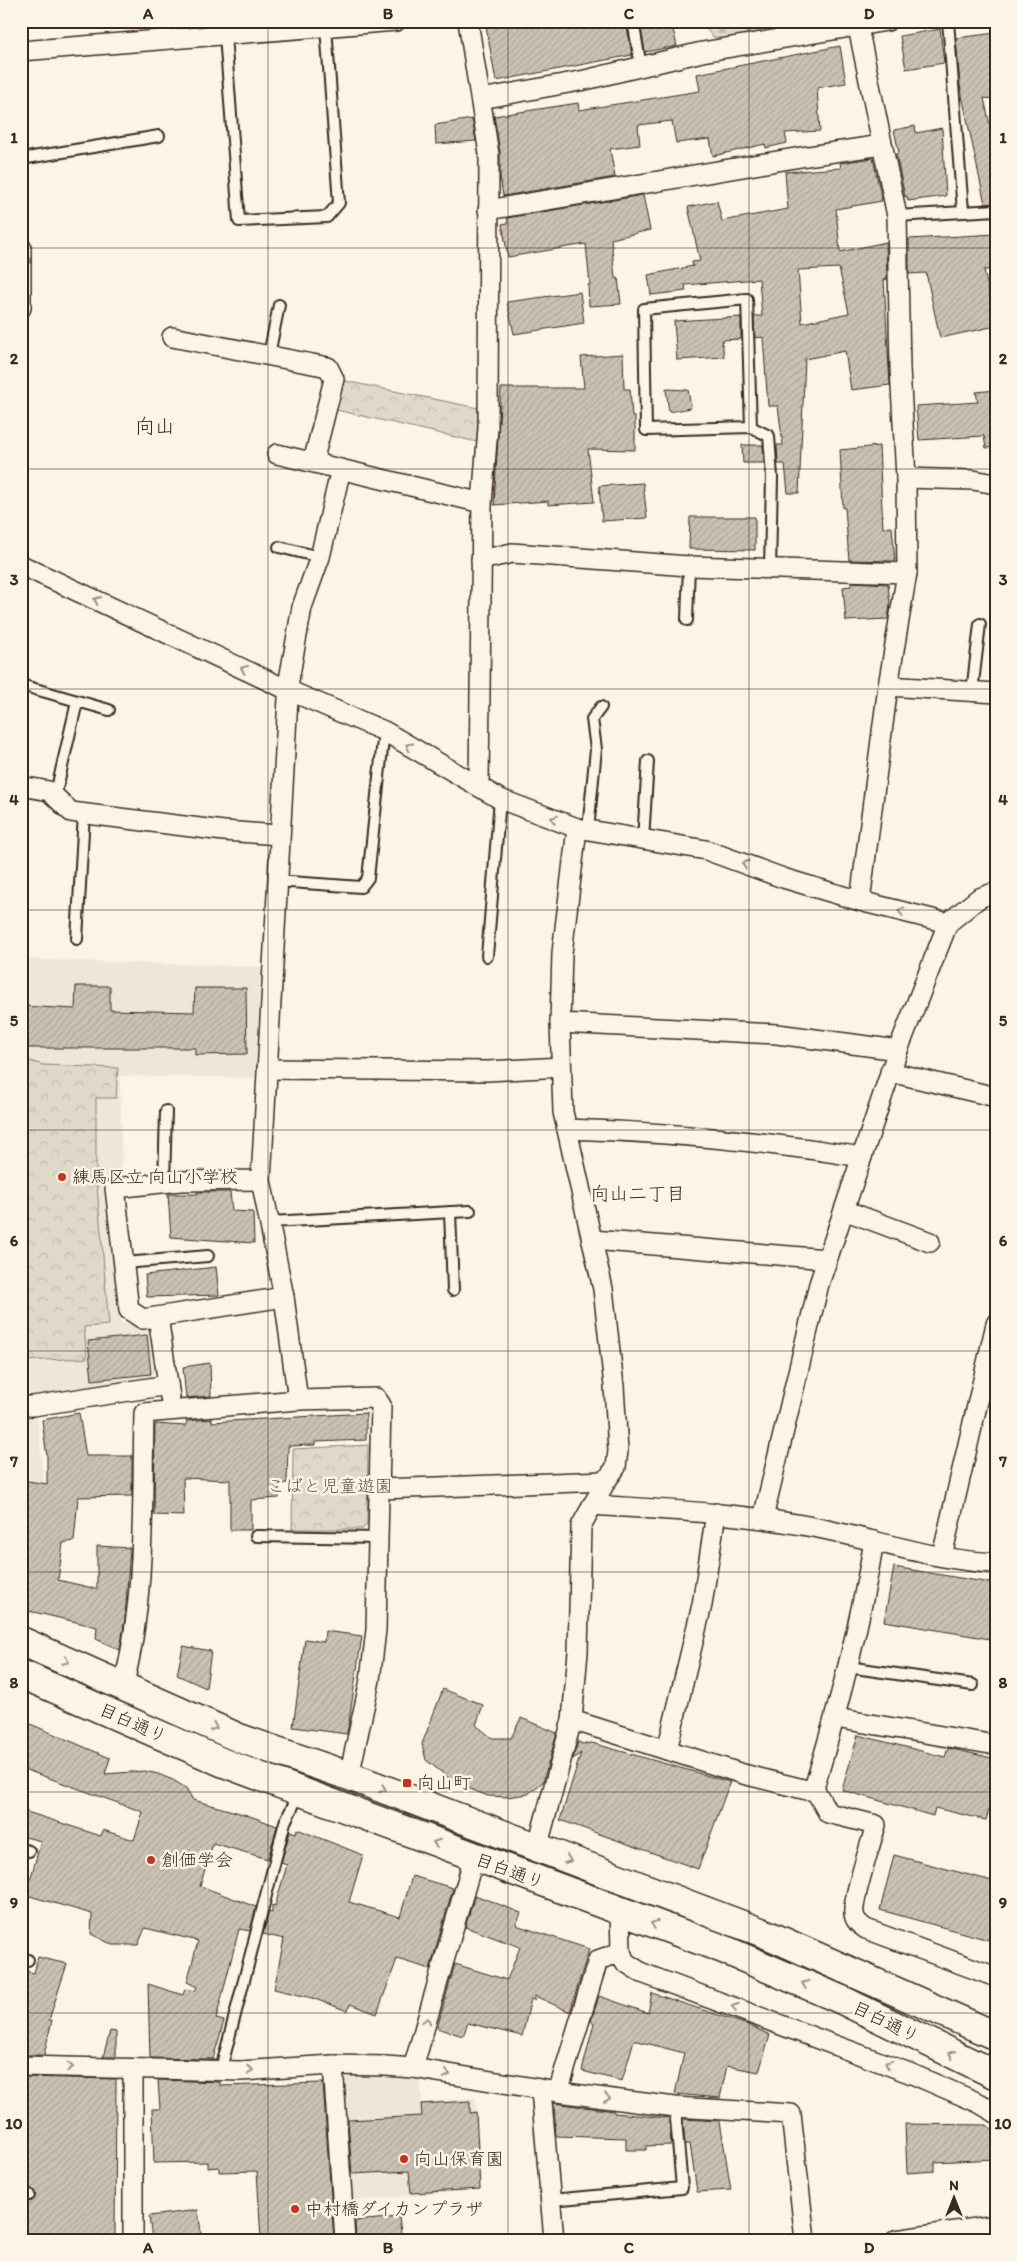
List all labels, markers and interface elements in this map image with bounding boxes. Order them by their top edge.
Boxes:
text: A [142,4,154,23]
text: B [383,4,394,23]
text: C [624,4,635,23]
text: D [864,4,875,23]
text: 1 [10,128,18,147]
text: 1 [999,128,1007,147]
text: 2 [10,349,19,368]
text: 2 [999,349,1008,368]
district label: 向山 [135,414,175,438]
text: 3 [10,570,19,589]
text: 3 [999,570,1008,589]
one-way arrow [93,596,102,607]
one-way arrow [240,665,249,676]
one-way arrow [406,742,415,752]
text: 4 [9,790,19,809]
text: 4 [998,790,1008,809]
one-way arrow [550,815,558,825]
one-way arrow [741,860,750,870]
one-way arrow [896,906,905,917]
text: 5 [10,1011,19,1030]
text: 5 [999,1011,1008,1030]
place label: 練馬区立 向山小学校 [72,1166,238,1188]
marker: 練馬区立 向山小学校 [56,1171,68,1183]
district label: 向山二丁目 [590,1182,686,1205]
text: 6 [10,1231,19,1250]
text: 6 [999,1231,1008,1250]
text: 7 [9,1452,18,1471]
text: 7 [998,1452,1007,1471]
park label: こばと児童遊園 [267,1475,393,1497]
one-way arrow [61,1655,70,1666]
text: 8 [10,1673,19,1692]
text: 8 [999,1673,1008,1692]
street label: 目白通り [96,1698,170,1748]
one-way arrow [209,1720,218,1731]
place label: 向山町 [417,1772,471,1794]
marker: 向山町 [401,1777,413,1789]
one-way arrow [378,1783,387,1794]
one-way arrow [432,1839,441,1849]
street label: 目白通り [472,1848,548,1894]
place label: 創価学会 [161,1849,233,1871]
marker: 創価学会 [145,1854,157,1866]
one-way arrow [563,1854,572,1864]
text: 9 [10,1893,18,1912]
text: 9 [999,1893,1007,1912]
one-way arrow [651,1920,659,1930]
one-way arrow [801,1980,810,1991]
street label: 目白通り [849,1996,923,2048]
one-way arrow [732,2003,740,2013]
one-way arrow [421,2017,432,2025]
one-way arrow [948,2049,957,2060]
one-way arrow [884,2060,892,2070]
one-way arrow [66,2061,74,2072]
one-way arrow [246,2065,254,2076]
one-way arrow [442,2068,451,2078]
one-way arrow [603,2092,611,2103]
text: 10 [5,2114,23,2133]
text: 10 [994,2114,1012,2133]
place label: 向山保育園 [414,2148,504,2170]
marker: 向山保育園 [398,2153,410,2165]
north arrow [930,2174,980,2224]
text: N [949,2177,959,2194]
place label: 中村橋ダイカンプラザ [305,2198,483,2220]
marker: 中村橋ダイカンプラザ [289,2203,301,2215]
text: A [142,2238,154,2257]
text: B [383,2238,394,2257]
text: C [624,2238,635,2257]
text: D [864,2238,875,2257]

